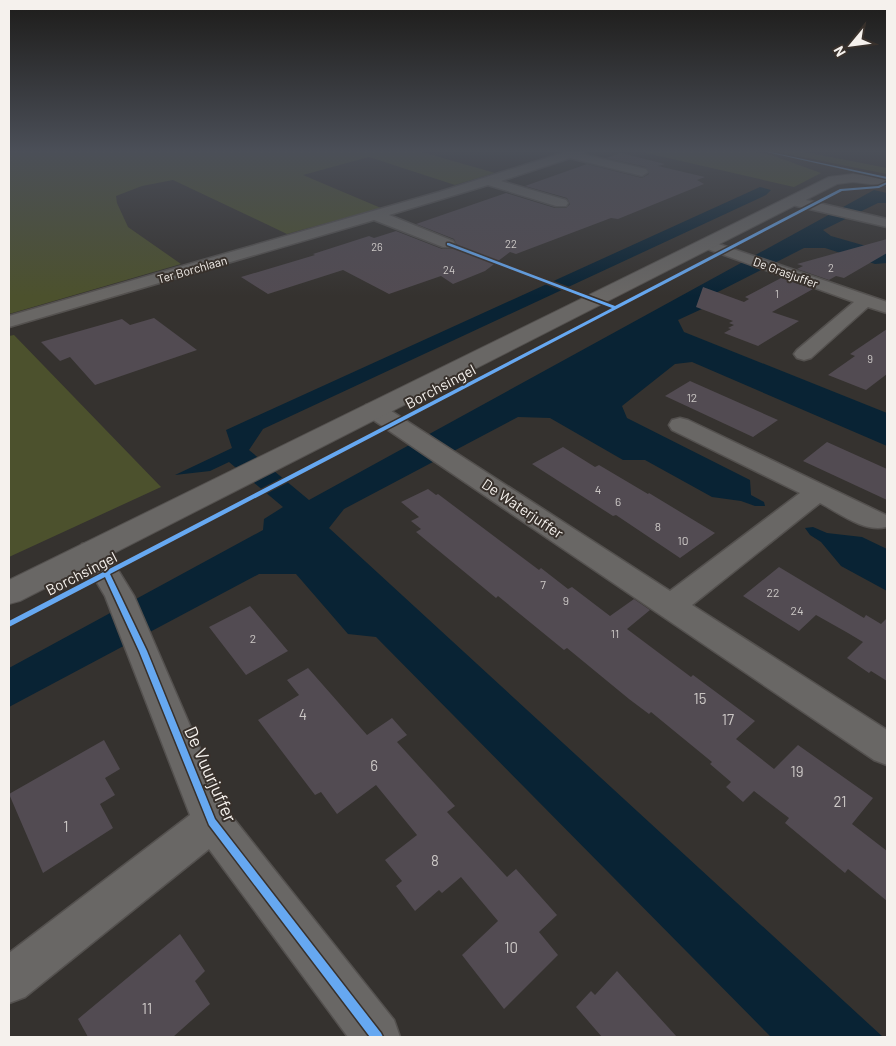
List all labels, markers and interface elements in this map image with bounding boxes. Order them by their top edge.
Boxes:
north arrow [826,20,876,70]
text: N [830,43,849,60]
house number: 22 [505,237,517,250]
house number: 26 [371,240,383,253]
street label: Ter Borchlaan [156,252,228,286]
street label: De Grasjuffer [752,254,821,290]
house number: 2 [828,261,834,274]
house number: 24 [443,263,455,276]
house number: 1 [775,287,779,300]
house number: 9 [867,352,873,365]
street label: Borchsingel [402,360,478,412]
house number: 12 [687,390,697,404]
street label: De Waterjuffer [479,474,568,542]
house number: 4 [595,482,601,496]
house number: 6 [615,494,621,508]
house number: 8 [655,519,661,533]
house number: 10 [678,533,688,547]
street label: Borchsingel [42,547,120,599]
house number: 7 [540,577,546,591]
house number: 22 [767,585,779,599]
house number: 9 [563,593,569,607]
house number: 24 [790,603,804,617]
house number: 11 [611,626,619,640]
house number: 2 [250,631,256,645]
house number: 15 [694,689,706,707]
house number: 4 [299,705,307,723]
house number: 17 [722,710,734,728]
street label: De Vuurjuffer [180,723,242,826]
house number: 6 [370,756,378,774]
house number: 19 [790,762,804,780]
house number: 21 [833,792,847,810]
house number: 1 [63,817,69,835]
house number: 8 [431,851,439,869]
house number: 10 [504,938,518,956]
house number: 11 [142,999,152,1017]

